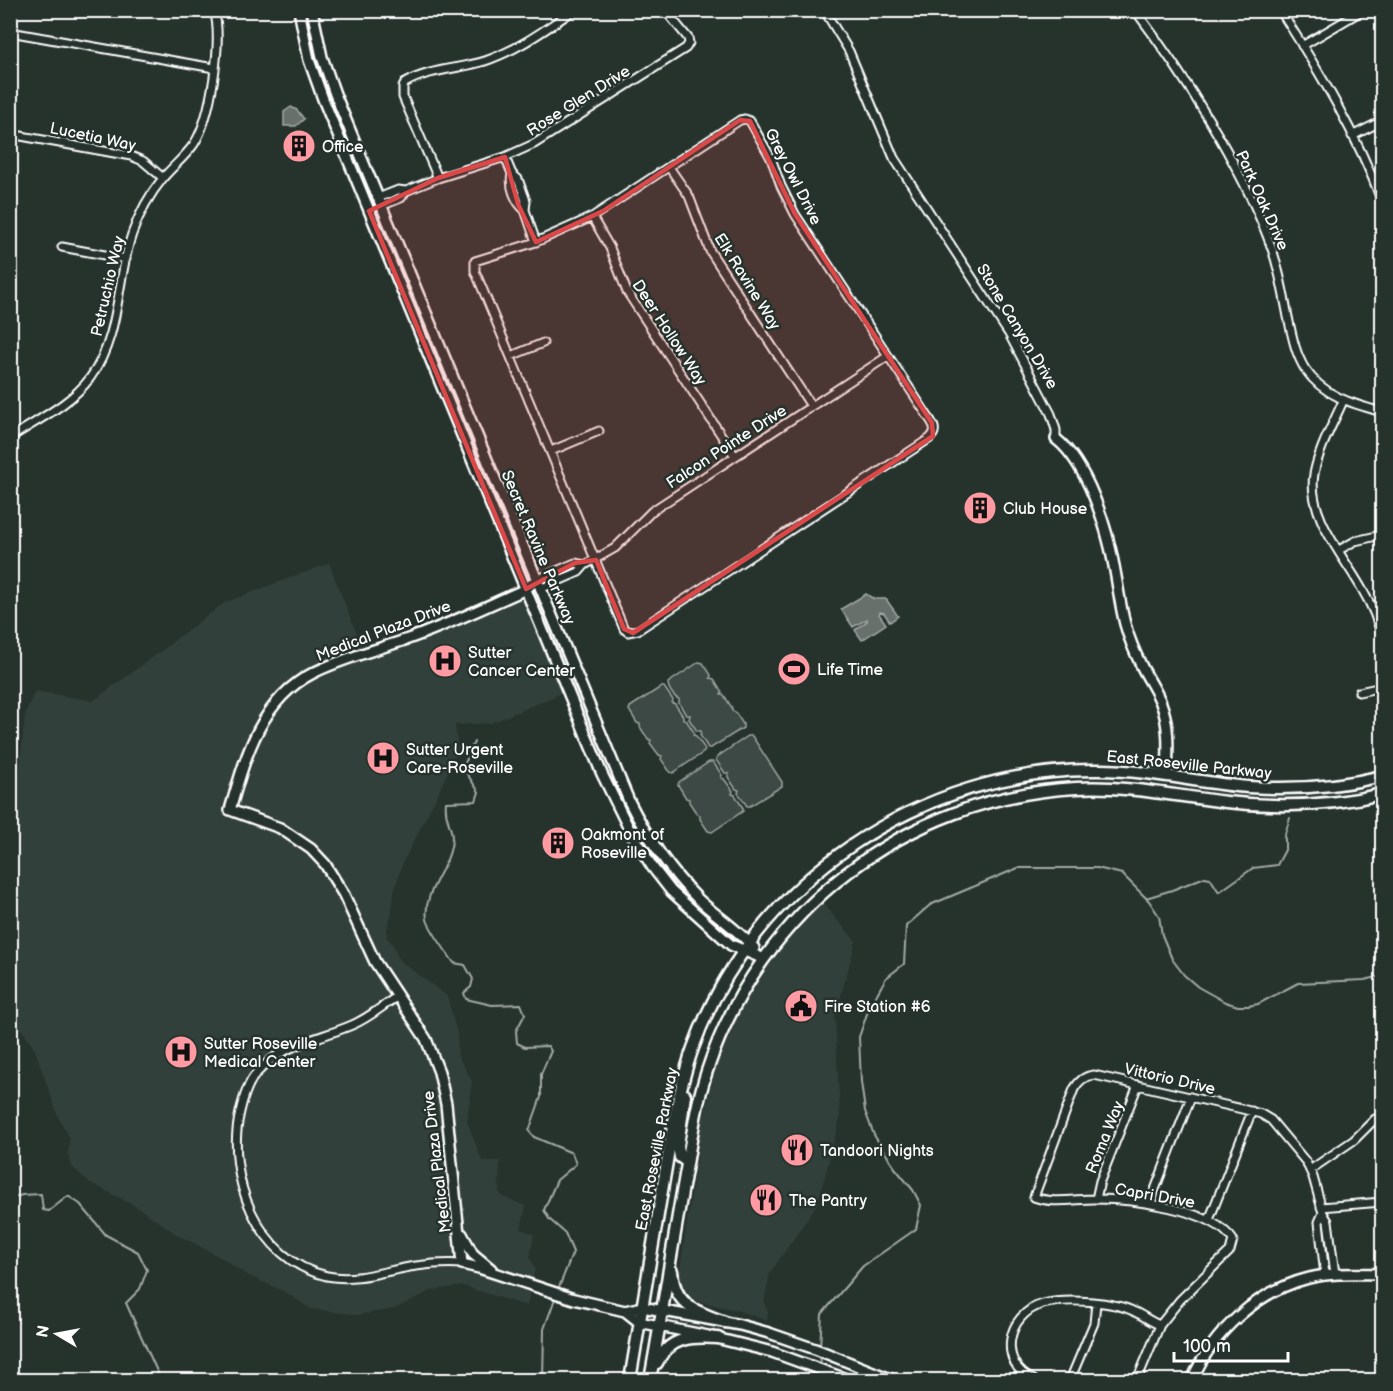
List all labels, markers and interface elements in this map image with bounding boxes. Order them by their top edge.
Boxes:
street label: Rose Glen Drive [524,62,634,141]
street label: Lucetia Way [48,119,138,156]
street label: Grey Owl Drive [760,125,825,229]
building icon: Office [281,128,317,164]
place label: Office [322,138,364,157]
street label: Park Oak Drive [1231,148,1292,254]
street label: Elk Ravine Way [709,230,784,334]
street label: Petruchio Way [88,234,129,338]
street label: Stone Canyon Drive [972,261,1062,393]
street label: Deer Hollow Way [628,277,710,390]
street label: Falcon Pointe Drive [663,401,791,493]
street label: Secret Ravine Parkway [497,468,579,628]
building icon: Club House [962,490,998,526]
place label: Club House [1003,500,1088,519]
street label: Medical Plaza Drive [314,597,454,666]
hospital icon: Sutter Cancer Center [427,643,463,679]
place label: Sutter Cancer Center [468,644,575,681]
sports icon: Life Time [776,651,812,687]
place label: Life Time [817,661,884,680]
hospital icon: Sutter Urgent Care-Roseville [365,740,401,776]
place label: Sutter Urgent Care-Roseville [406,741,513,778]
street label: East Roseville Parkway [1105,747,1273,784]
building icon: Oakmont of Roseville [540,825,576,861]
place label: Oakmont of Roseville [581,826,664,863]
public building icon: Fire Station #6 [783,988,819,1024]
place label: Fire Station #6 [824,998,931,1017]
hospital icon: Sutter Roseville Medical Center [163,1034,199,1070]
place label: Sutter Roseville Medical Center [204,1035,318,1072]
street label: Vittorio Drive [1122,1060,1217,1099]
street label: East Roseville Parkway [632,1065,683,1232]
street label: Medical Plaza Drive [419,1089,456,1234]
street label: Roma Way [1082,1098,1129,1177]
restaurant icon: Tandoori Nights [779,1132,815,1168]
place label: Tandoori Nights [820,1142,934,1161]
street label: Capri Drive [1113,1180,1197,1213]
restaurant icon: The Pantry [748,1182,784,1218]
place label: The Pantry [789,1192,868,1211]
north arrow [27,1304,87,1364]
text: N [33,1324,54,1339]
scale bar [1174,1325,1288,1363]
text: 100 m [1183,1336,1231,1357]

